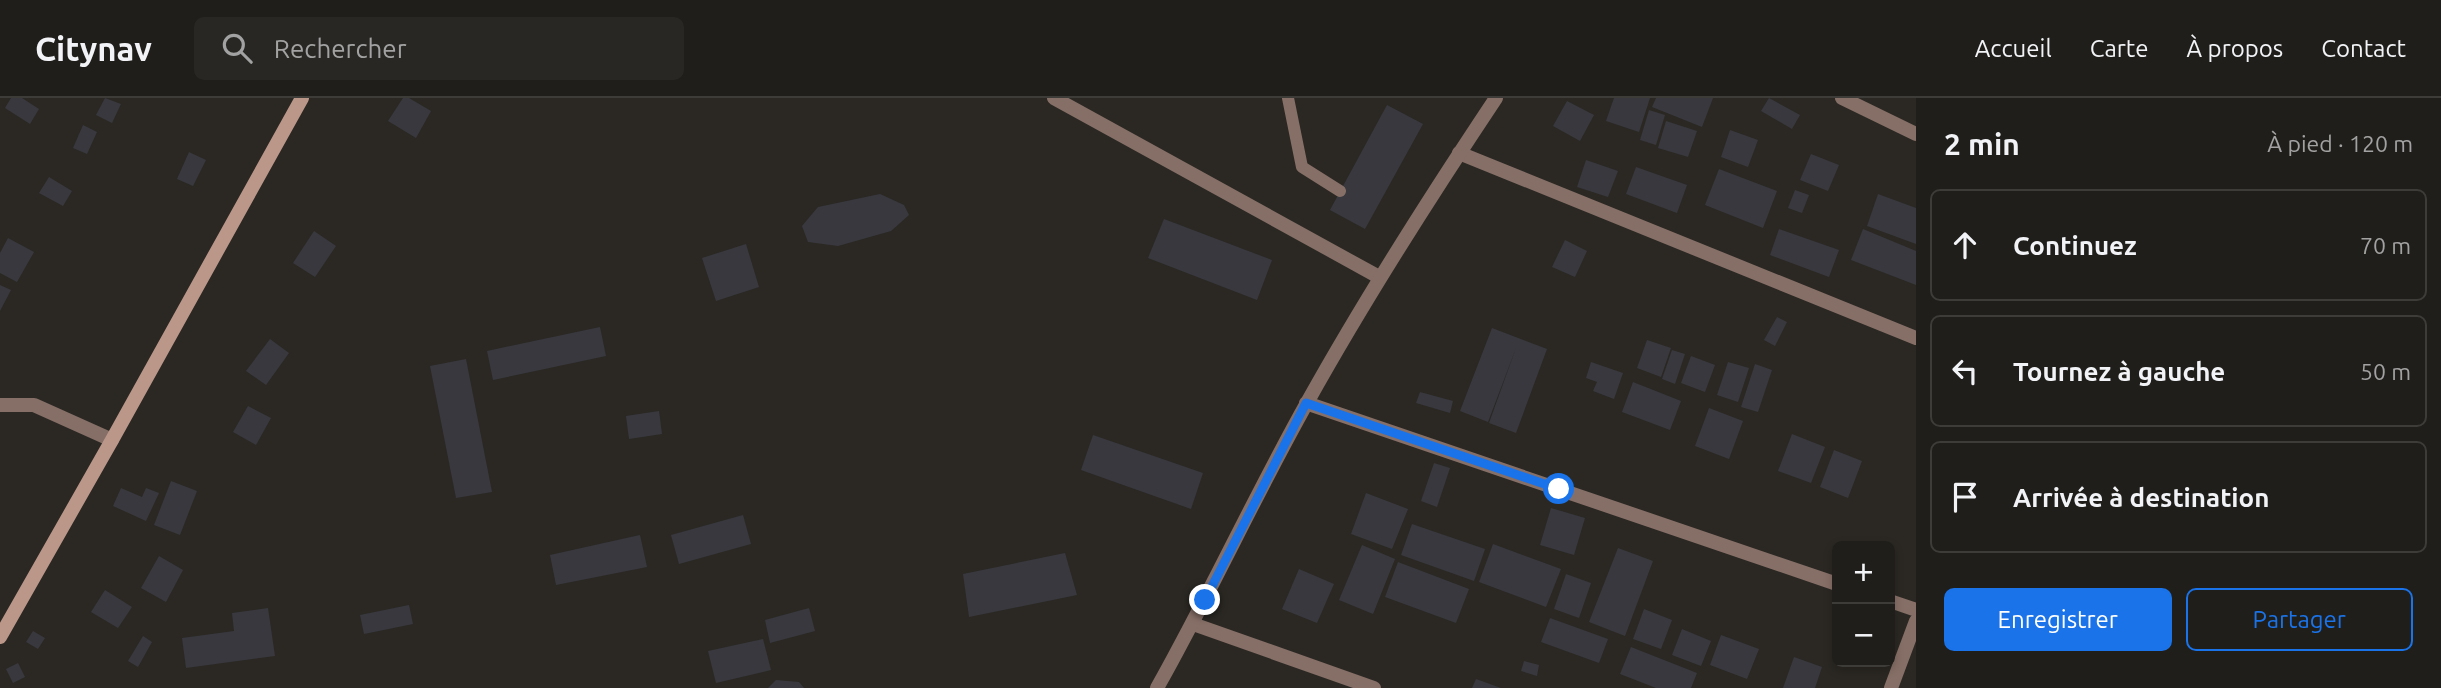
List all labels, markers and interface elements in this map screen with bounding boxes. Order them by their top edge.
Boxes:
search box [194,17,684,80]
icon: search [218,29,256,67]
text: Citynav [35,30,152,67]
text: Rechercher [274,34,407,63]
text: Accueil [1975,35,2052,62]
text: Carte [2090,35,2149,62]
text: À propos [2187,35,2283,62]
text: Contact [2321,35,2406,62]
text: 2 min [1944,127,2020,161]
text: À pied · 120 m [2267,131,2413,156]
icon: ahead [1946,226,1984,264]
text: Continuez [2013,231,2137,260]
text: 70 m [2360,233,2411,258]
icon: left [1946,352,1984,390]
text: Tournez à gauche [2013,357,2225,386]
text: 50 m [2360,359,2411,384]
route start [1543,473,1574,504]
icon: arrive [1946,478,1984,516]
text: Arrivée à destination [2013,483,2269,512]
map controls [1832,541,1895,667]
button: + [1832,541,1895,604]
route end [1189,584,1220,615]
button: Enregistrer [1944,588,2172,651]
button: Partager [2186,588,2413,651]
button: − [1832,604,1895,667]

